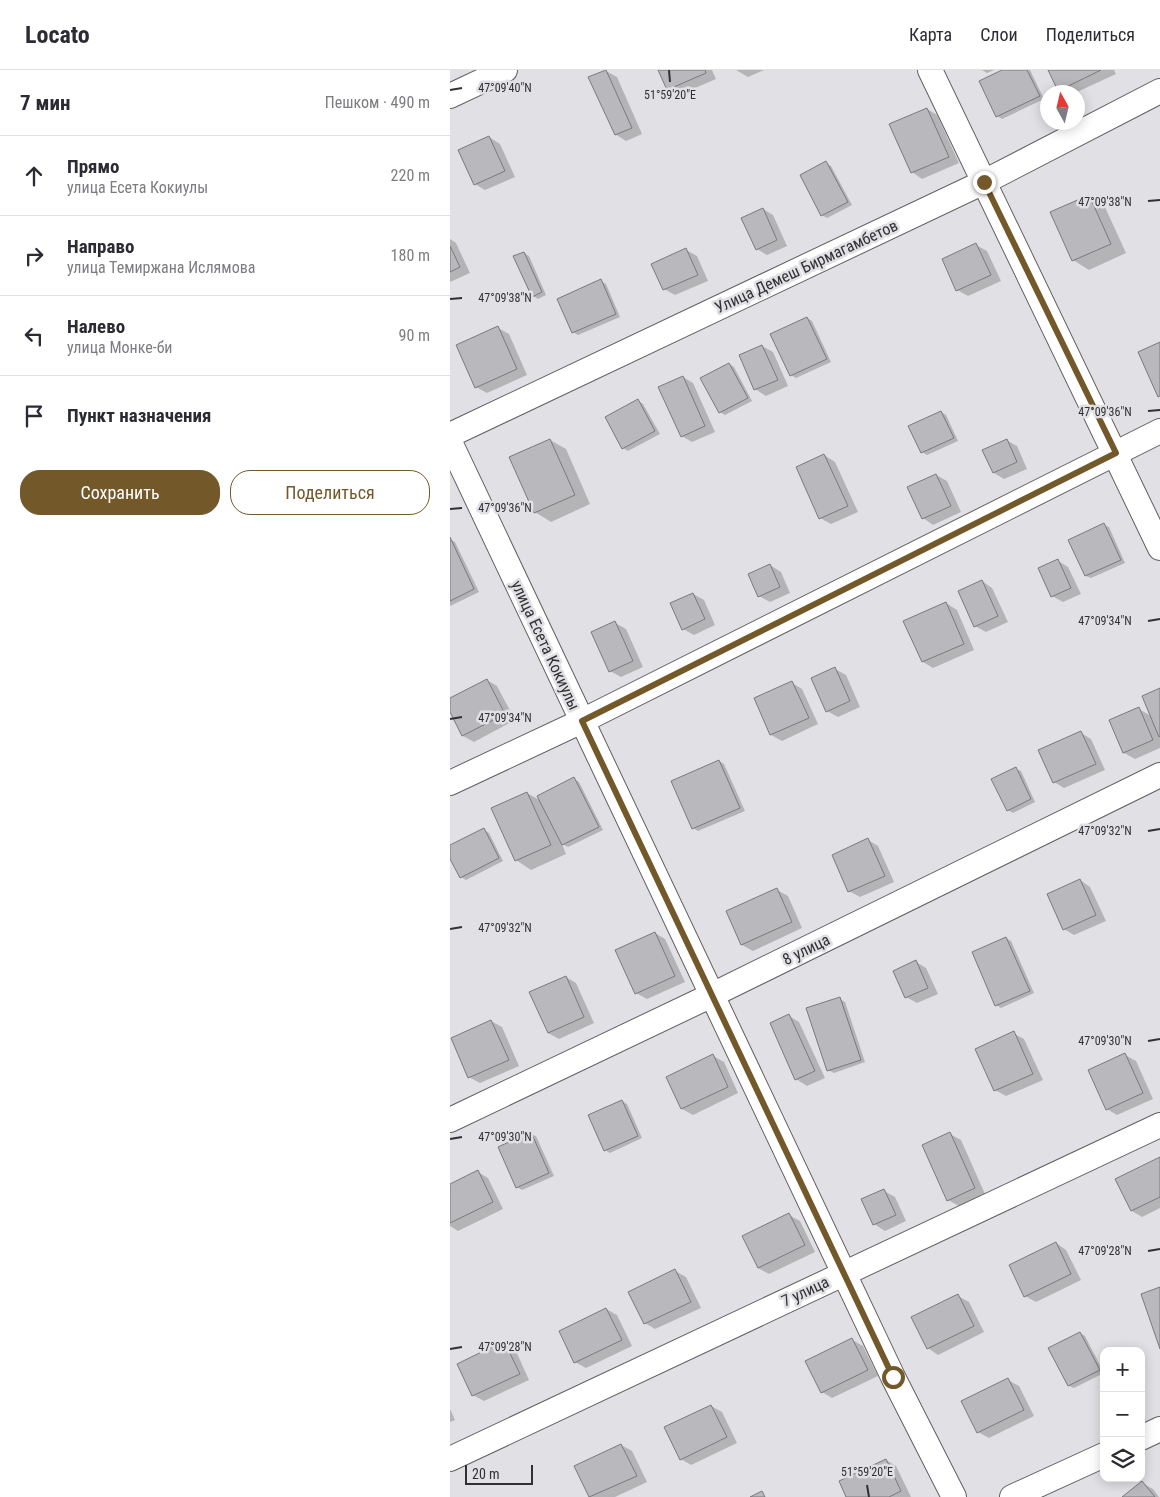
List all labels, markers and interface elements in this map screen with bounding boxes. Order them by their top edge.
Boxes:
text: Locato [25,21,90,49]
text: Карта [909,24,952,45]
text: Слои [980,24,1018,45]
text: Поделиться [1046,24,1135,45]
text: 47°09'40"N [478,81,532,95]
north arrow [1040,85,1085,130]
text: 51°59'20"E [644,88,696,102]
text: 7 мин [20,91,70,115]
text: Пешком · 490 m [325,93,430,112]
text: Прямо [67,155,120,178]
icon: ahead [20,162,48,190]
text: 220 m [391,166,430,185]
route end [973,171,996,194]
text: улица Есета Кокиулы [67,178,208,197]
text: 47°09'38"N [1078,195,1132,209]
street label: Улица Демеш Бирмагамбетов [712,216,901,317]
text: Направо [67,235,134,258]
icon: right [20,242,48,270]
text: 180 m [391,246,430,265]
text: улица Темиржана Ислямова [67,258,255,277]
text: 47°09'38"N [478,291,532,305]
text: Налево [67,315,125,338]
icon: left [20,322,48,350]
text: 90 m [398,326,430,345]
text: улица Монке-би [67,338,172,357]
icon: arrive [20,402,48,430]
text: Пункт назначения [67,404,211,427]
text: 47°09'36"N [1078,405,1132,419]
button: Сохранить [20,470,220,515]
button: Поделиться [230,470,430,515]
text: 47°09'36"N [478,501,532,515]
street label: улица Есета Кокиулы [507,577,584,713]
text: 47°09'34"N [1078,614,1132,628]
text: 47°09'34"N [478,711,532,725]
text: 47°09'32"N [1078,824,1132,838]
text: 47°09'32"N [478,921,532,935]
street label: 8 улица [779,930,833,969]
text: 47°09'30"N [1078,1034,1132,1048]
text: 47°09'30"N [478,1130,532,1144]
text: 47°09'28"N [1078,1244,1132,1258]
street label: 7 улица [778,1272,832,1311]
text: 47°09'28"N [478,1340,532,1354]
map controls [1100,1347,1145,1482]
button: + [1100,1347,1145,1392]
route start [882,1366,905,1389]
button: − [1100,1392,1145,1437]
button: layers [1100,1437,1145,1482]
scale bar [465,1462,532,1485]
text: 51°59'20"E [841,1465,893,1479]
text: 20 m [472,1466,500,1482]

